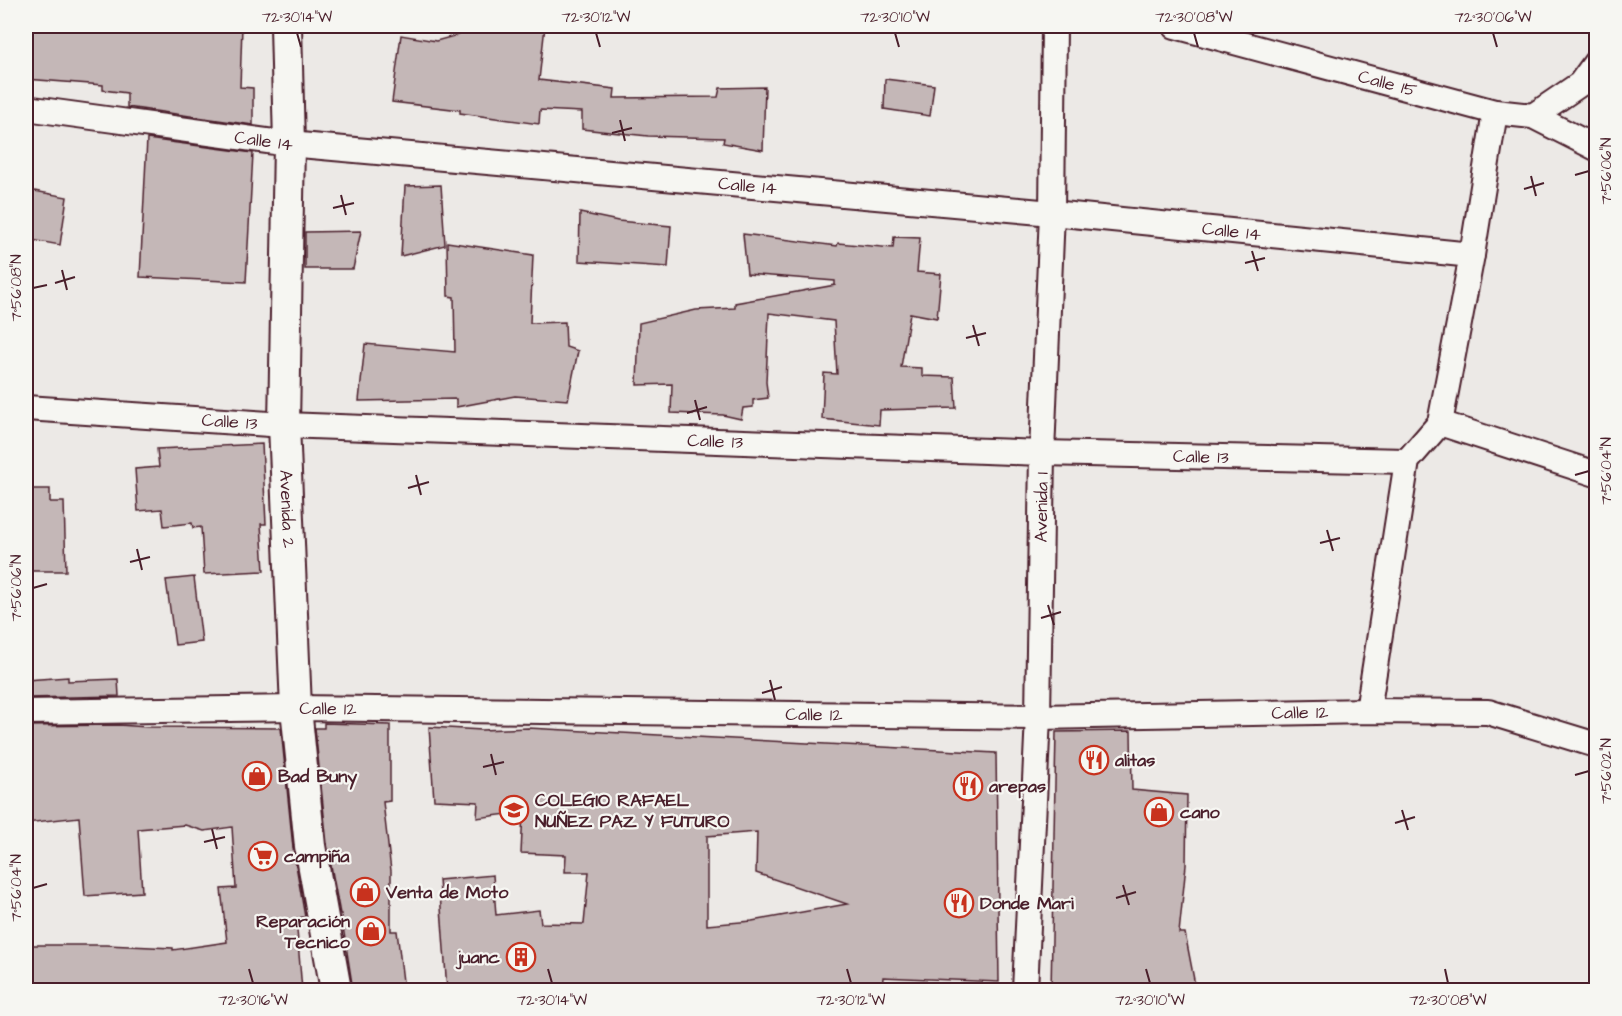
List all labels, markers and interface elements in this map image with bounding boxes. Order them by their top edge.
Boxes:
text: 72°30'14"W [262,7,332,28]
text: 72°30'12"W [562,7,630,28]
text: 72°30'10"W [860,7,930,28]
text: 72°30'08"W [1155,7,1233,28]
text: 72°30'06"W [1454,7,1532,28]
street label: Calle 15 [1355,64,1420,103]
street label: Calle 14 [233,125,295,157]
text: 7°56'06"N [1596,138,1617,204]
street label: Calle 14 [717,171,778,201]
street label: Calle 14 [1201,216,1262,247]
text: 7°56'08"N [6,254,27,322]
street label: Calle 13 [201,408,258,436]
street label: Calle 13 [687,428,744,455]
text: 7°56'04"N [1596,437,1617,505]
street label: Calle 13 [1173,444,1229,470]
street label: Avenida 2 [273,469,301,549]
street label: Avenida 1 [1029,472,1055,543]
text: 7°56'06"N [6,555,27,621]
street label: Calle 12 [299,696,357,722]
street label: Calle 12 [1271,700,1329,726]
street label: Calle 12 [785,702,843,728]
text: 7°56'02"N [1596,738,1617,804]
restaurant icon: alitas [1078,744,1110,776]
place label: alitas [1114,748,1155,773]
shop icon: Bad Buny [241,760,273,792]
place label: Bad Buny [278,764,357,790]
restaurant icon: arepas [952,770,984,802]
place label: arepas [988,774,1046,799]
place label: COLEGIO RAFAEL NUÑEZ PAZ Y FUTURO [535,788,730,834]
school or university icon: COLEGIO RAFAEL NUÑEZ PAZ Y FUTURO [498,794,530,826]
shop icon: cano [1143,796,1175,828]
place label: cano [1180,800,1221,825]
supermarket icon: campiña [247,840,279,872]
place label: campiña [284,844,350,869]
text: 7°56'04"N [6,854,27,922]
shop icon: Venta de Moto [349,876,381,908]
place label: Venta de Moto [385,880,509,905]
restaurant icon: Donde Mari [943,887,975,919]
place label: Donde Mari [980,891,1074,916]
place label: Reparación Tecnico [256,909,351,955]
shop icon: Reparación Tecnico [355,915,387,947]
building icon: juanc [505,941,537,973]
place label: juanc [455,945,501,970]
text: 72°30'16"W [218,990,288,1011]
text: 72°30'14"W [517,990,587,1011]
text: 72°30'12"W [817,990,885,1011]
text: 72°30'10"W [1115,990,1185,1011]
text: 72°30'08"W [1409,990,1487,1011]

